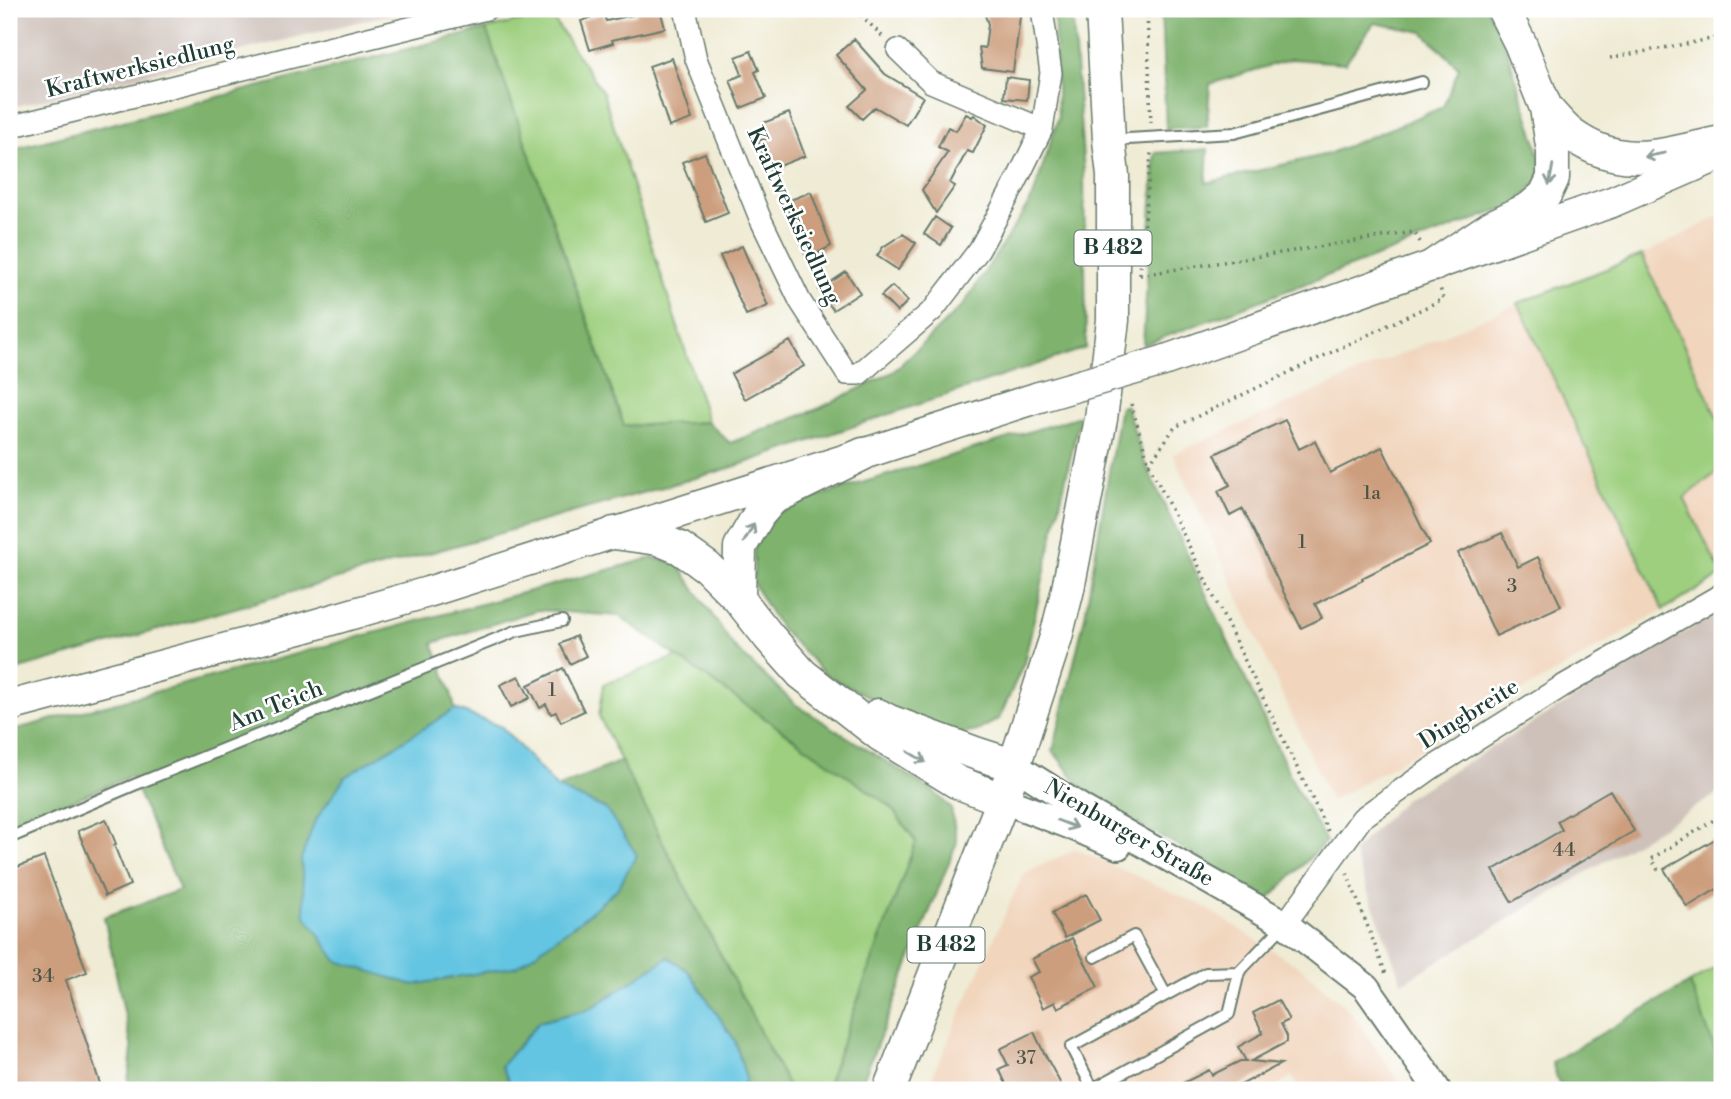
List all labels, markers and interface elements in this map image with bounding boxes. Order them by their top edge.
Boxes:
street label: Kraftwerksiedlung [43,30,237,104]
street label: Kraftwerksiedlung [740,122,848,310]
one-way arrow [1644,149,1667,162]
one-way arrow [1544,163,1557,186]
road number: B 482 [1074,230,1152,266]
house number: 1a [1363,481,1381,505]
one-way arrow [742,523,756,543]
house number: 1 [1298,530,1306,554]
house number: 3 [1507,574,1517,598]
street label: Dingbreite [1414,672,1524,756]
street label: Am Teich [224,674,327,738]
house number: 1 [548,678,556,702]
one-way arrow [906,751,926,765]
street label: Nienburger Straße [1039,773,1219,893]
one-way arrow [1055,818,1077,831]
house number: 44 [1553,838,1576,862]
road number: B 482 [908,928,984,962]
house number: 34 [32,964,54,988]
house number: 37 [1016,1046,1036,1070]

